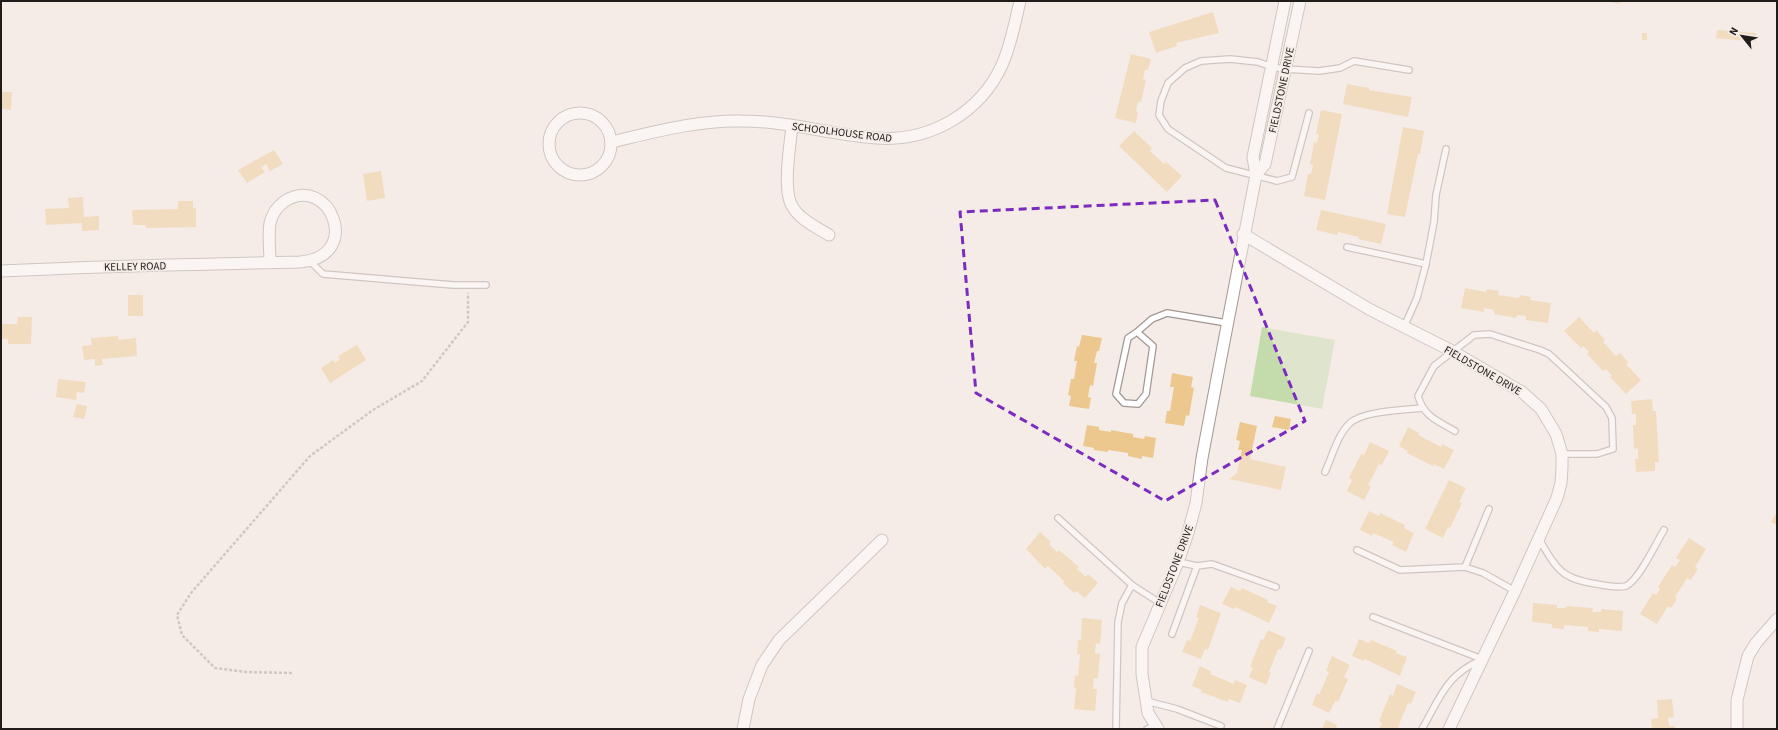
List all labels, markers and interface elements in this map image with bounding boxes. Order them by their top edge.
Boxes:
north arrow [1722,16,1762,56]
text: N [1725,24,1742,38]
street label: FIELDSTONE DRIVE [1265,46,1298,134]
street label: SCHOOLHOUSE ROAD [791,119,893,146]
street label: KELLEY ROAD [104,258,167,275]
street label: FIELDSTONE DRIVE [1441,342,1524,399]
street label: FIELDSTONE DRIVE [1152,523,1197,610]

